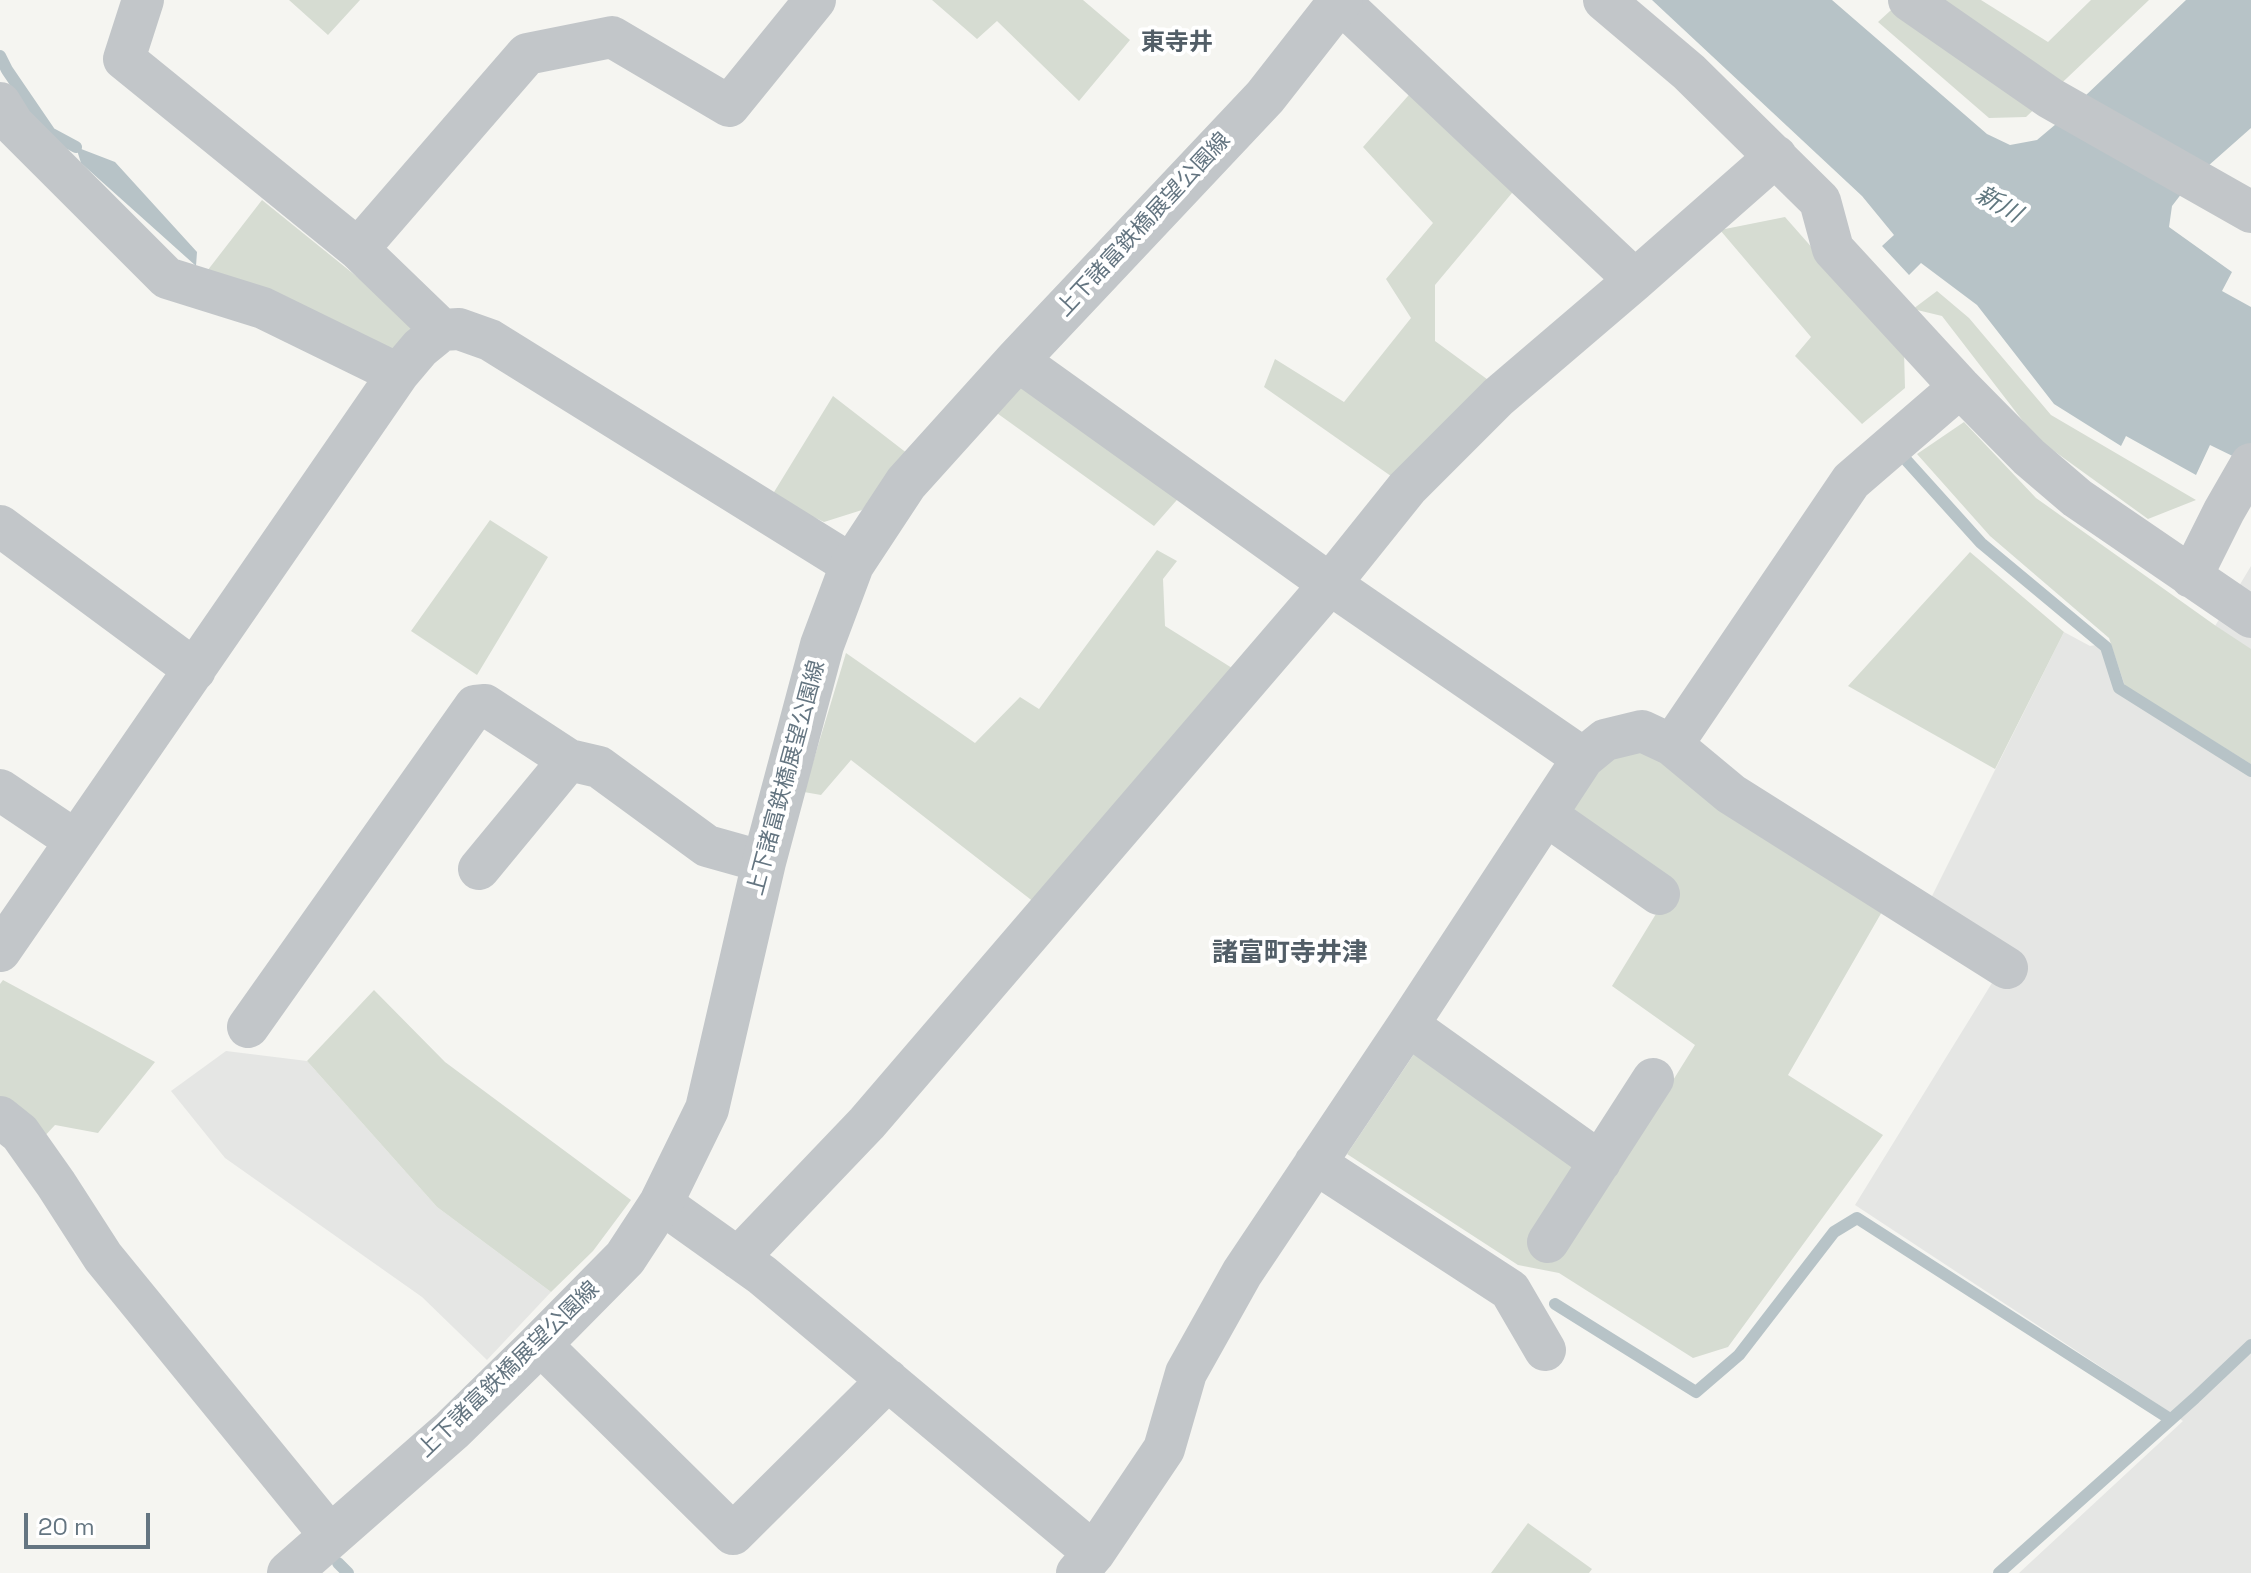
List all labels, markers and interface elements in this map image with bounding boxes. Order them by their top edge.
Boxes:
district label: 東寺井 [1141,29,1213,57]
street label: 上下諸富鉄橋展望公園線 [1052,128,1236,322]
water label: 新川 [1970,181,2026,229]
street label: 上下諸富鉄橋展望公園線 [743,658,831,898]
district label: 諸富町寺井津 [1212,938,1368,970]
street label: 上下諸富鉄橋展望公園線 [413,1276,605,1464]
scale bar [28,1497,154,1547]
text: 20 m [38,1511,95,1542]

